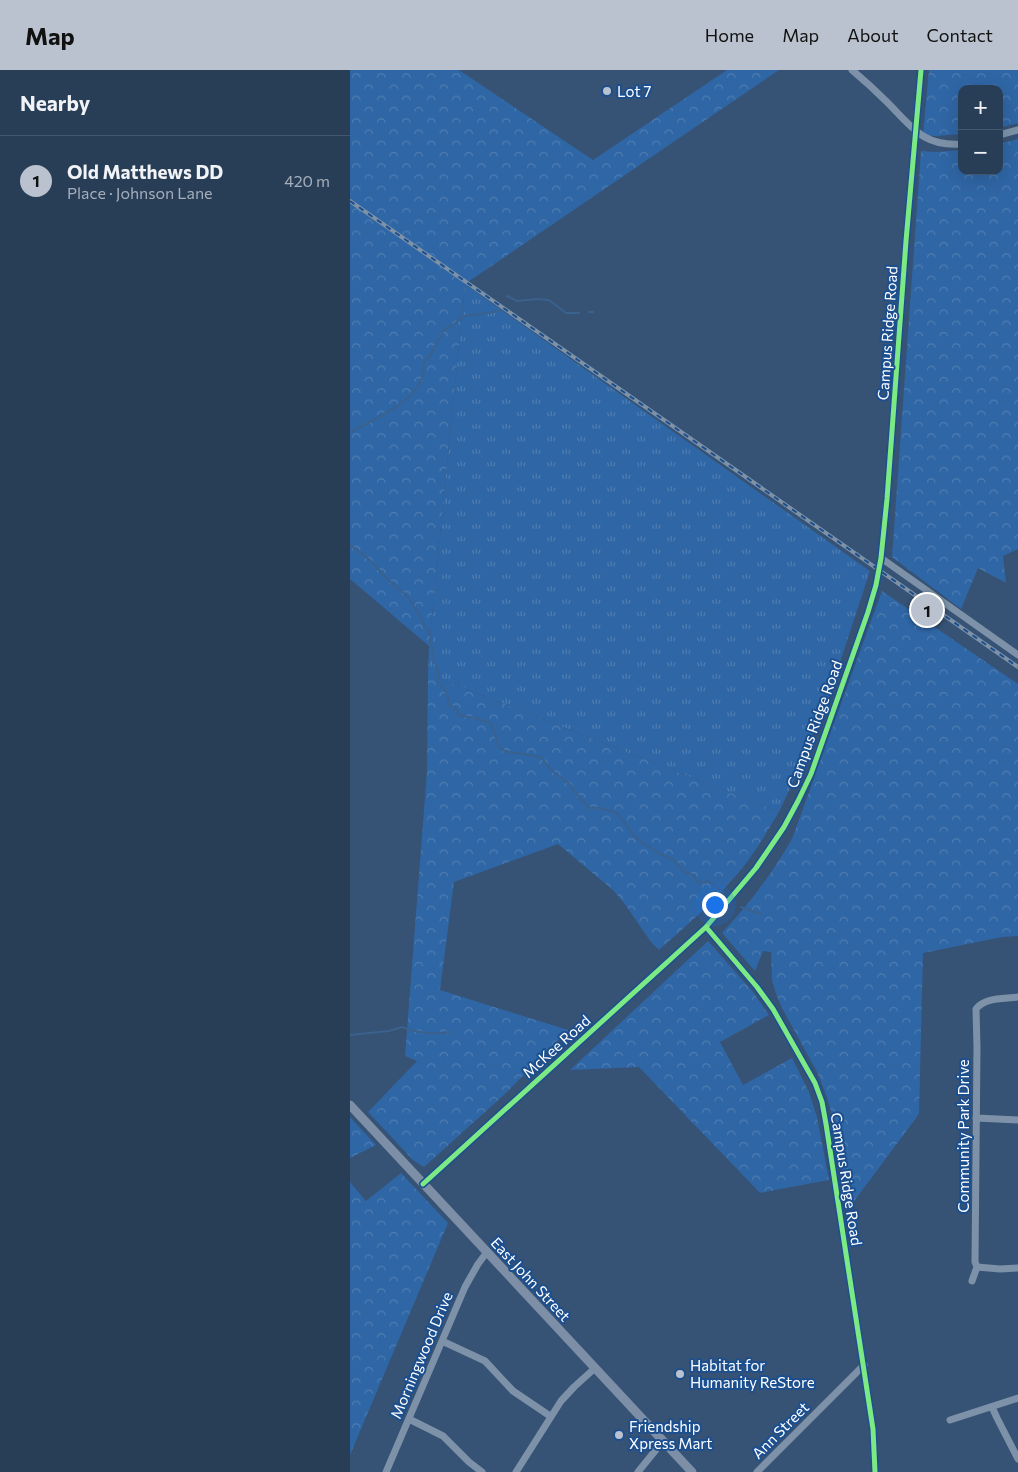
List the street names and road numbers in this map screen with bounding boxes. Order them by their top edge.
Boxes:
street label: Campus Ridge Road [873,265,901,401]
street label: Campus Ridge Road [783,658,845,790]
street label: McKee Road [518,1011,594,1081]
street label: Community Park Drive [954,1059,972,1213]
street label: Campus Ridge Road [828,1111,866,1247]
street label: East John Street [487,1233,575,1325]
street label: Morningwood Drive [386,1289,456,1421]
street label: Ann Street [748,1398,812,1462]

